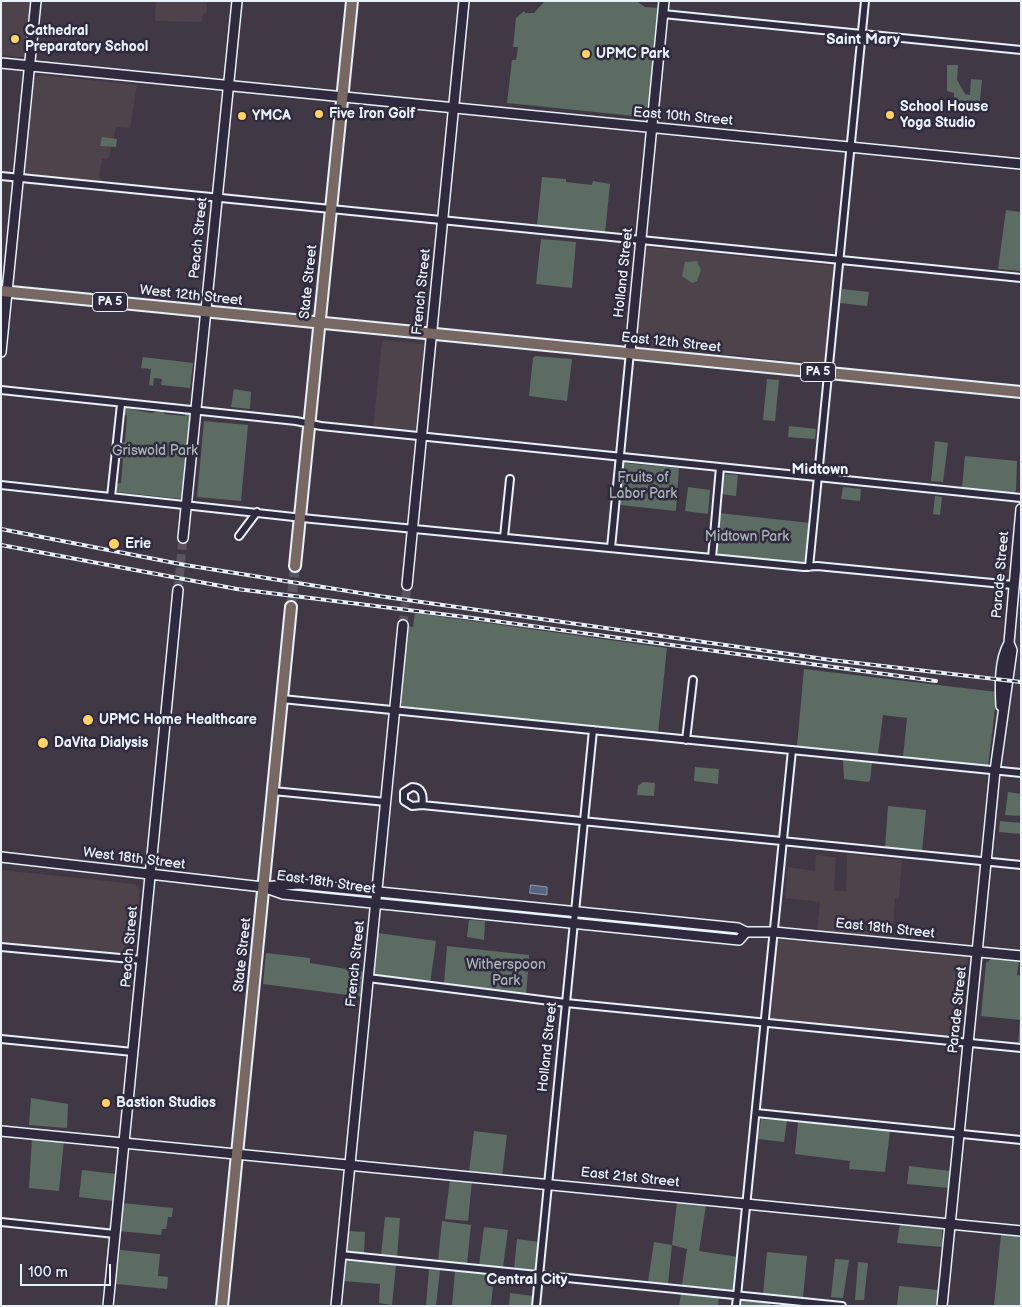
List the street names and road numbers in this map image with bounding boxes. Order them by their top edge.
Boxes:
street label: East 10th Street [632,104,734,130]
street label: Peach Street [186,196,212,280]
street label: Holland Street [611,227,637,319]
street label: State Street [297,244,321,320]
street label: French Street [409,248,435,336]
street label: West 12th Street [139,282,243,310]
road number: PA 5 [92,292,128,312]
street label: East 12th Street [620,329,722,357]
road number: PA 5 [800,362,836,382]
street label: Parade Street [989,531,1013,619]
street label: West 18th Street [82,844,186,874]
street label: East 18th Street [275,868,377,898]
street label: Peach Street [118,905,142,989]
street label: East 18th Street [834,915,936,943]
street label: State Street [231,917,255,993]
street label: French Street [343,920,369,1008]
street label: Parade Street [945,966,971,1054]
street label: Holland Street [535,1001,561,1093]
street label: East 21st Street [580,1164,680,1192]

